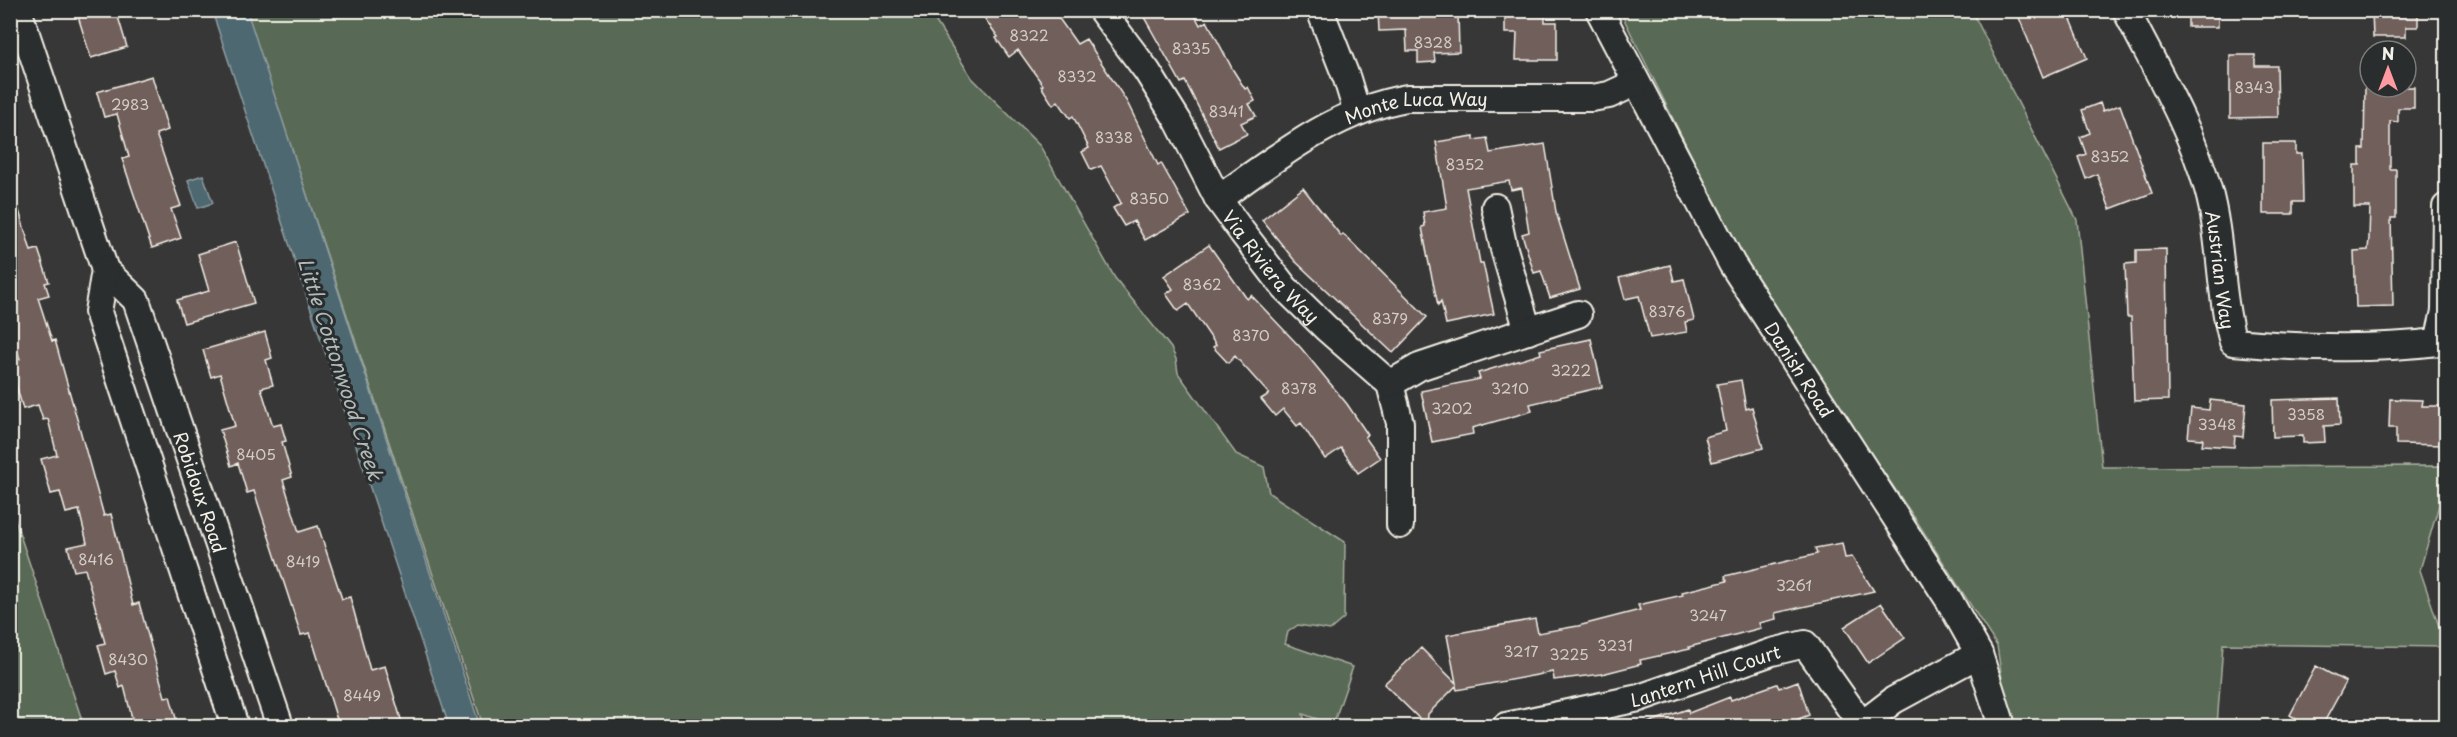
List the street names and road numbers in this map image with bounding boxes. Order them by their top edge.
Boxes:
street label: Monte Luca Way [1340,85,1488,130]
street label: Via Riviera Way [1216,204,1327,329]
street label: Austrian Way [2200,208,2243,331]
street label: Danish Road [1759,316,1841,423]
street label: Robidoux Road [168,428,234,556]
street label: Lantern Hill Court [1628,637,1783,713]

